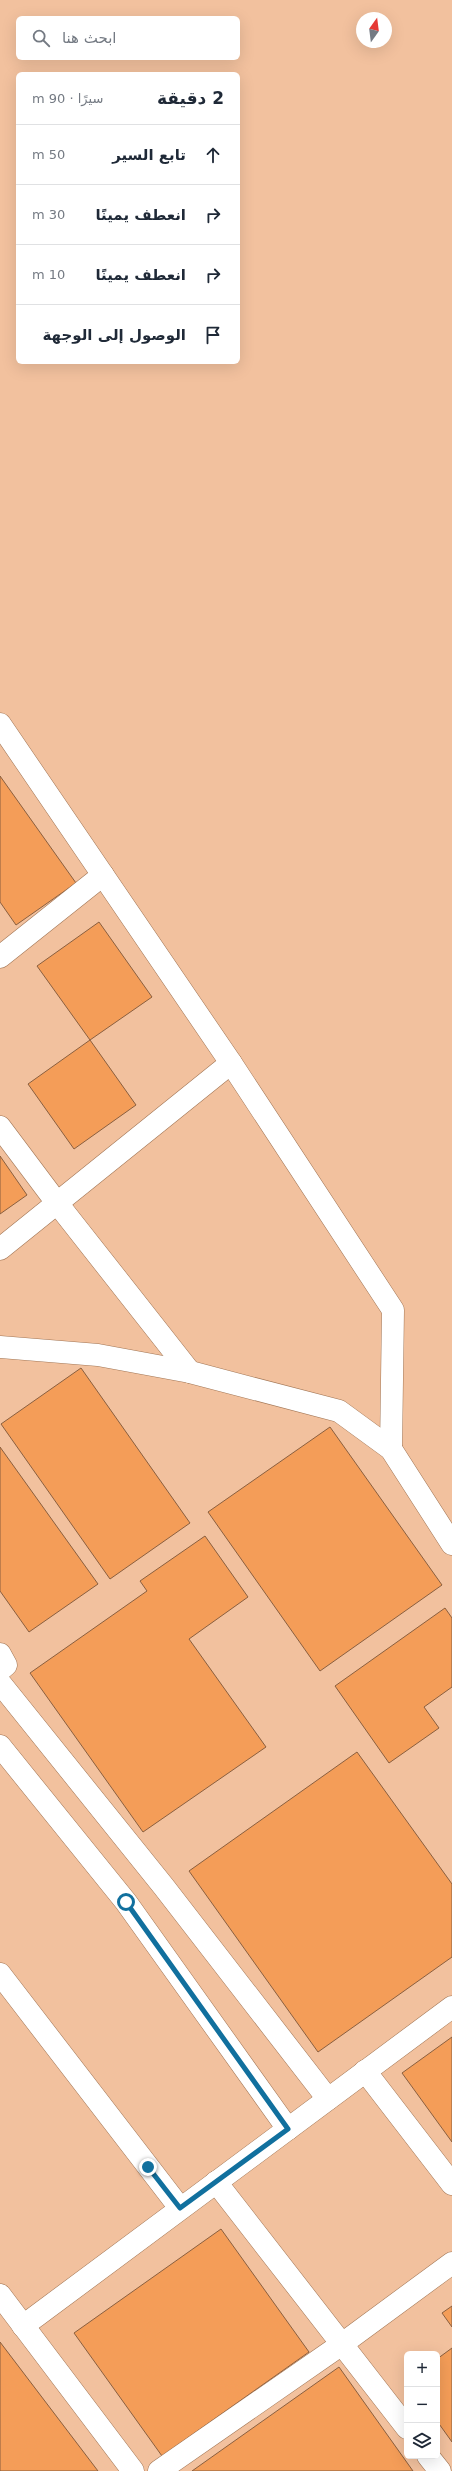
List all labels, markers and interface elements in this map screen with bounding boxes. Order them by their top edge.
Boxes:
north arrow [356,12,392,48]
search box [16,16,240,60]
icon: search [30,27,52,49]
text: ابحث هنا [62,29,117,47]
text: 2 دقيقة [157,88,224,108]
text: سيرًا · 90 m [32,91,103,106]
icon: ahead [202,144,224,166]
text: تابع السير [112,146,186,164]
text: 50 m [32,147,65,162]
icon: right [202,204,224,226]
text: انعطف يمينًا [95,206,186,224]
text: 30 m [32,207,65,222]
icon: right [202,264,224,286]
text: انعطف يمينًا [95,266,186,284]
text: 10 m [32,267,65,282]
icon: arrive [202,324,224,346]
text: الوصول إلى الوجهة [43,326,186,344]
route start [117,1893,135,1911]
route end [139,2158,157,2176]
map controls [404,2351,440,2459]
button: + [404,2351,440,2387]
button: − [404,2387,440,2423]
button: layers [404,2423,440,2459]

